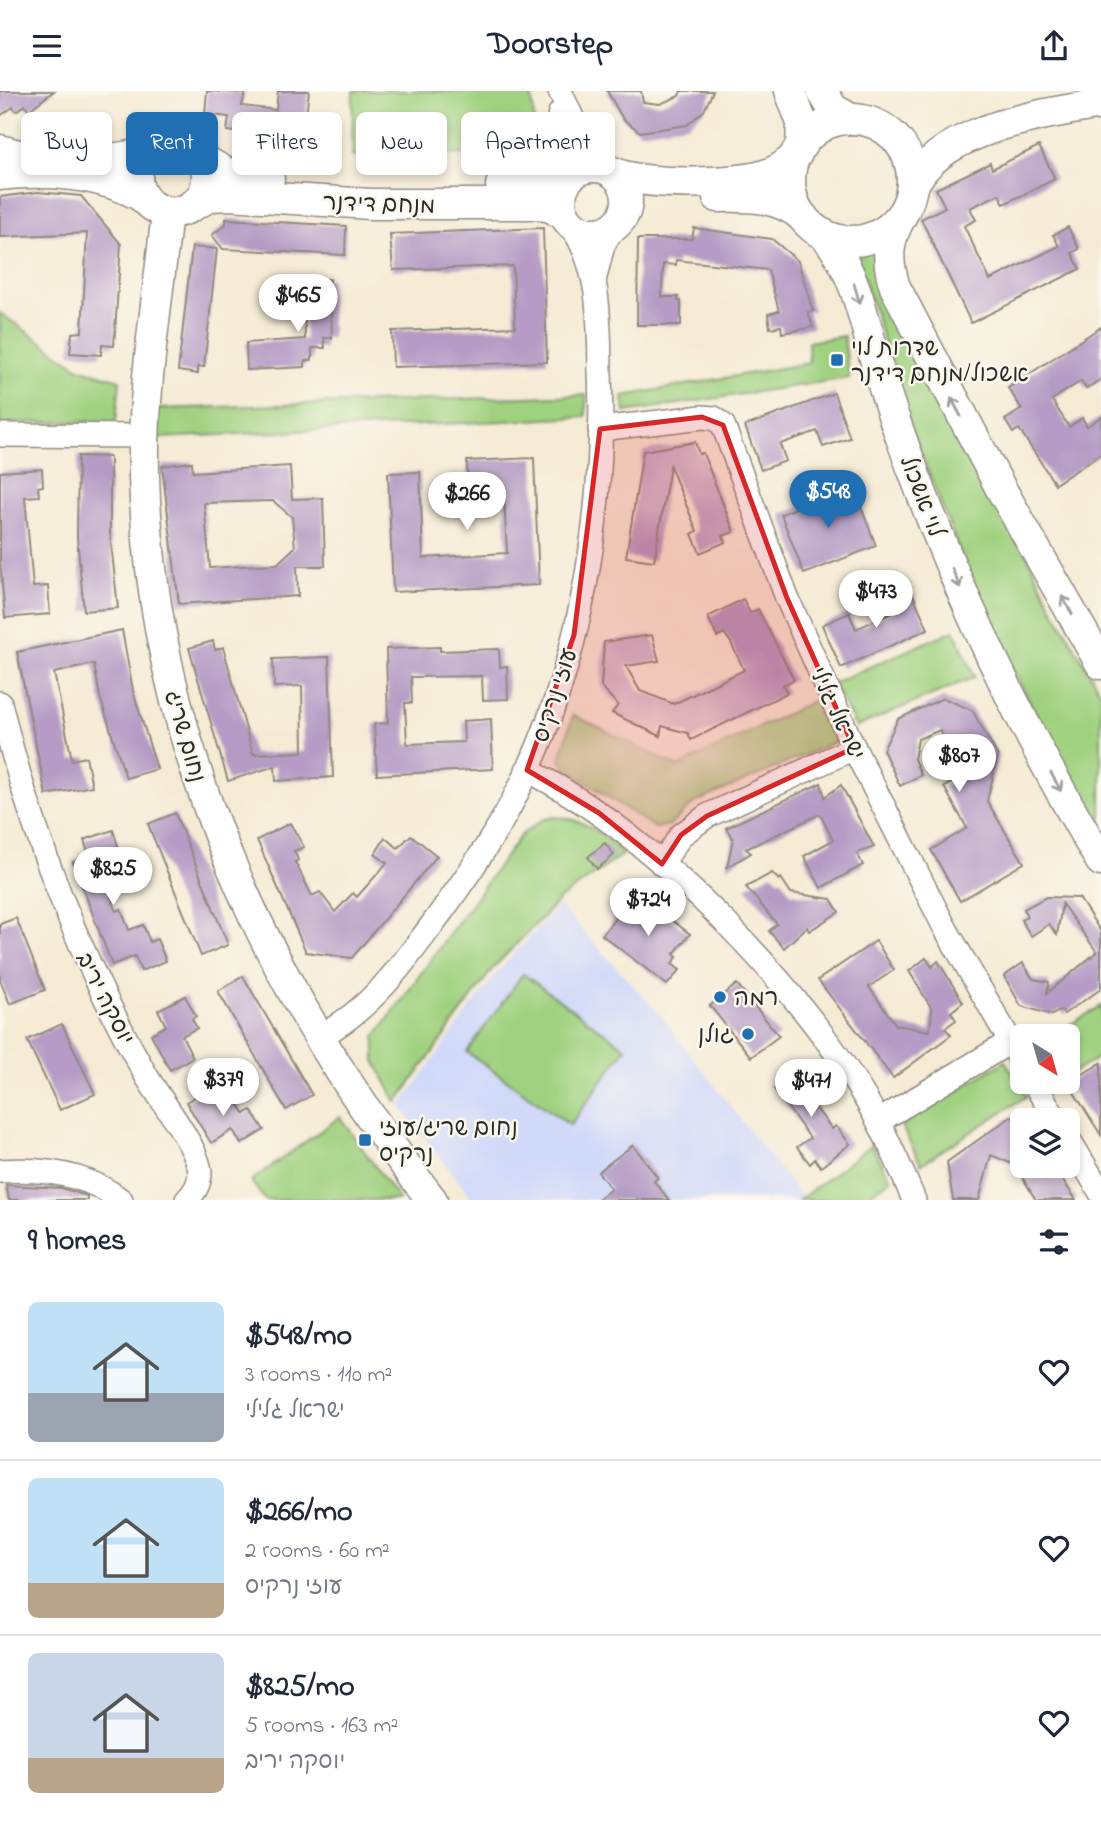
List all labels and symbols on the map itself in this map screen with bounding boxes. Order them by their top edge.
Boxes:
street label: מנחם דידנר [322,187,436,224]
pin: $465 [257,275,339,334]
one-way arrow [852,283,865,305]
place label: שדרות לוי אשכול/מנחם דידנר [851,333,1029,392]
marker: שדרות לוי אשכול/מנחם דידנר [829,352,845,368]
one-way arrow [949,397,963,417]
street label: לוי אשכול [890,451,952,543]
pin: $548 [787,471,869,530]
pin: $266 [426,473,508,532]
one-way arrow [951,567,964,588]
pin: $473 [835,571,917,630]
one-way arrow [1060,596,1074,616]
street label: עוזי נרקיס [526,644,587,747]
street label: ישראל גלילי [800,662,872,766]
street label: נחום שריג [155,687,213,787]
pin: $807 [918,735,1000,794]
one-way arrow [1049,772,1063,792]
pin: $825 [72,847,154,907]
pin: $724 [607,879,689,938]
street label: יוסקה יריב [66,947,141,1051]
place label: רמה [734,983,778,1016]
marker: רמה [712,989,728,1005]
place label: גולן [698,1020,734,1053]
north arrow [1010,1024,1080,1094]
marker: גולן [740,1026,756,1042]
pin: $379 [182,1059,264,1118]
pin: $471 [770,1059,852,1119]
place label: נחום שריג/עוזי נרקיס [379,1113,518,1172]
marker: נחום שריג/עוזי נרקיס [357,1132,373,1148]

